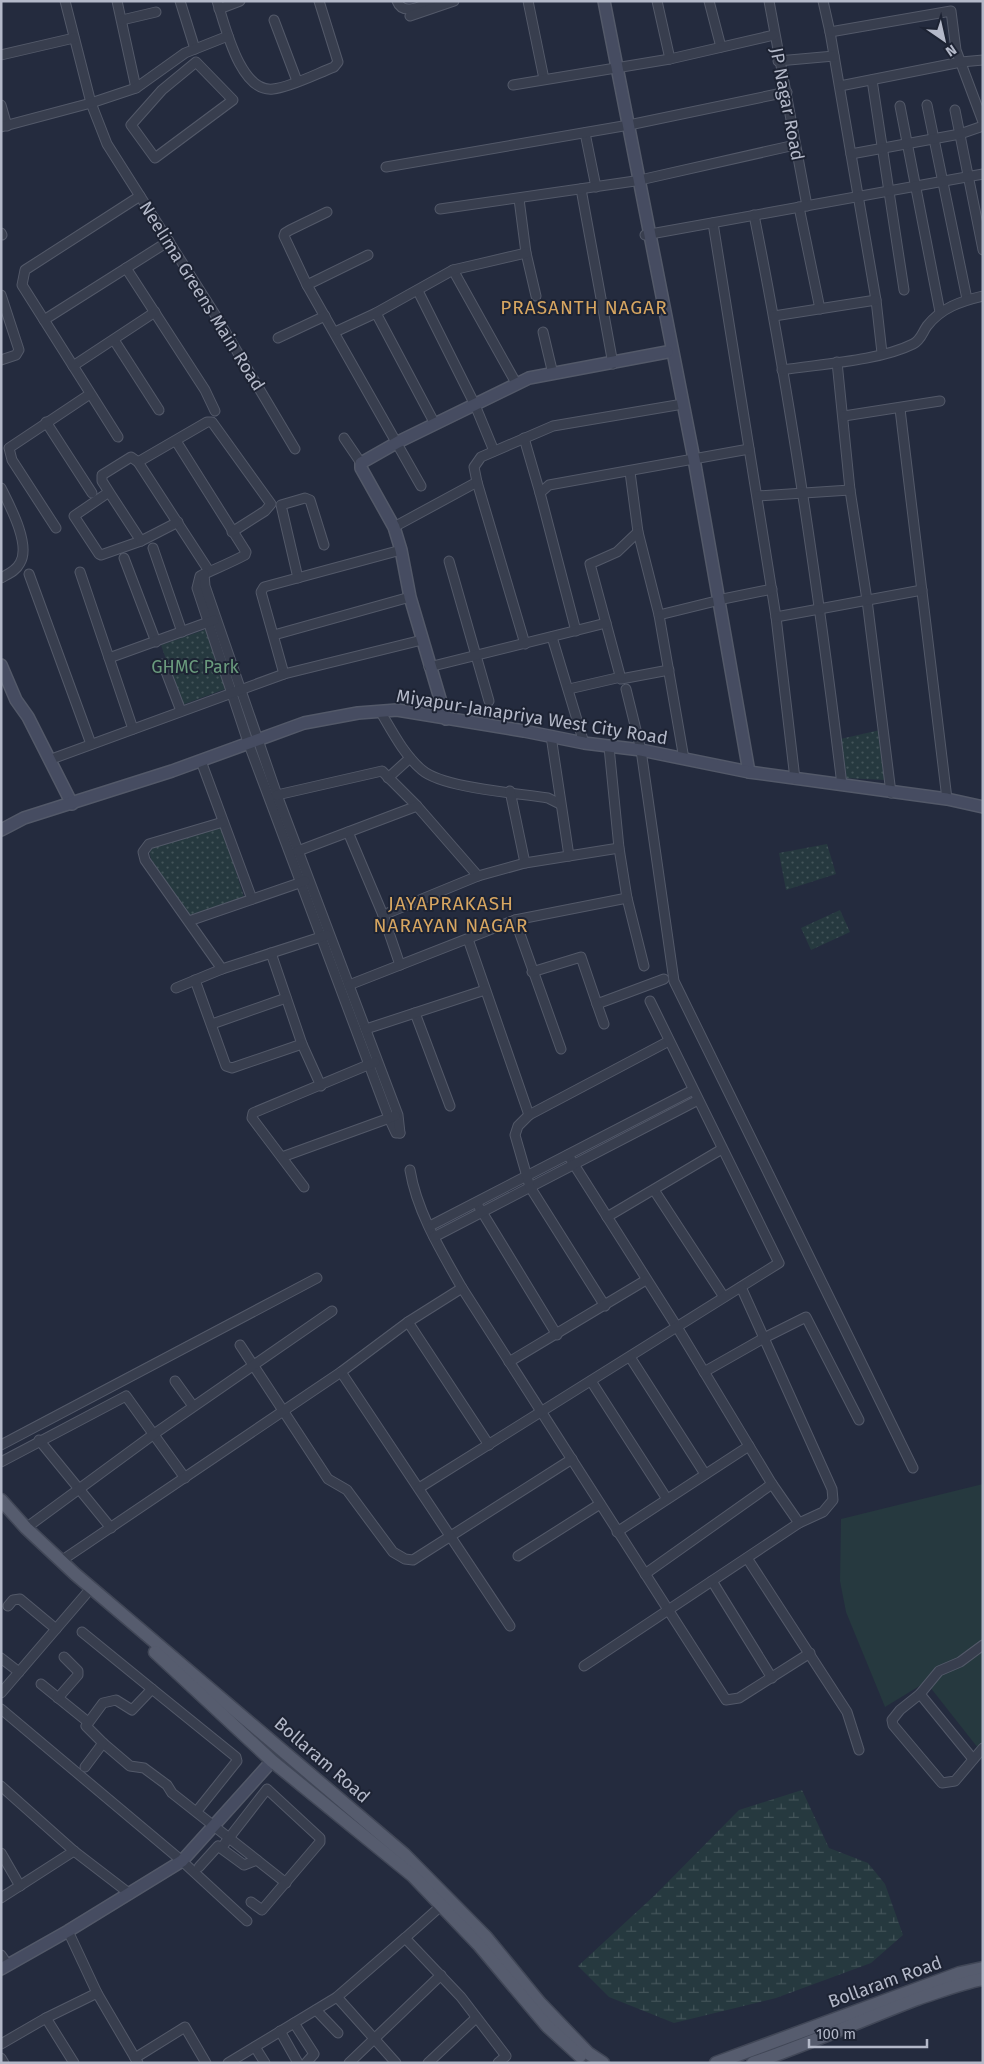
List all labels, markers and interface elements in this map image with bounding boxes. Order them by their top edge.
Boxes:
north arrow [919,15,969,65]
text: N [942,41,960,60]
street label: JP Nagar Road [765,46,809,162]
street label: Neelima Greens Main Road [135,197,269,395]
district label: PRASANTH NAGAR [500,296,668,319]
park label: GHMC Park [151,656,240,678]
street label: Miyapur-Janapriya West City Road [395,685,669,749]
district label: JAYAPRAKASH NARAYAN NAGAR [374,892,528,937]
street label: Bollaram Road [270,1712,374,1808]
street label: Bollaram Road [825,1951,945,2013]
scale bar [809,2016,926,2048]
text: 100 m [816,2025,856,2043]

